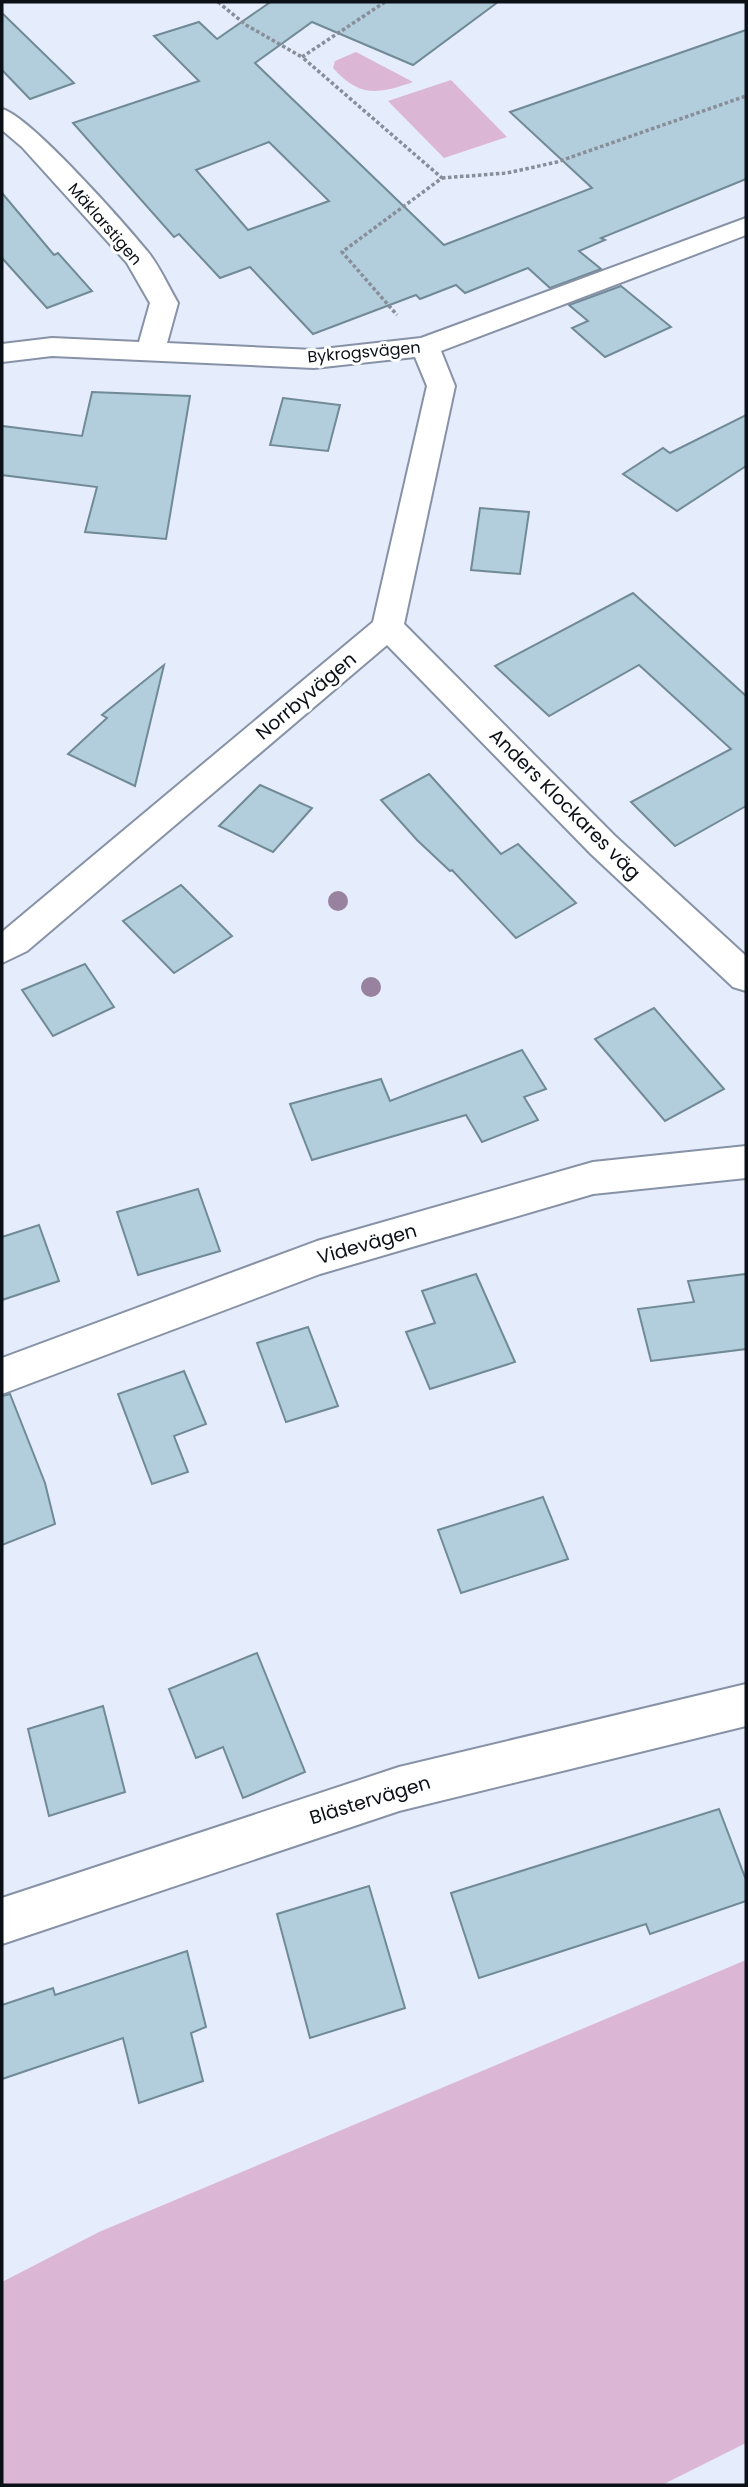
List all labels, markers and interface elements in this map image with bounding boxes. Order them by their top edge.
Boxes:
street label: Mäklarstigen [63,178,147,270]
street label: Bykrogsvägen [307,336,421,368]
street label: Norrbyvägen [250,646,362,746]
street label: Anders Klockares väg [483,722,647,886]
street label: Videvägen [314,1217,420,1271]
street label: Blästervägen [306,1769,434,1831]

